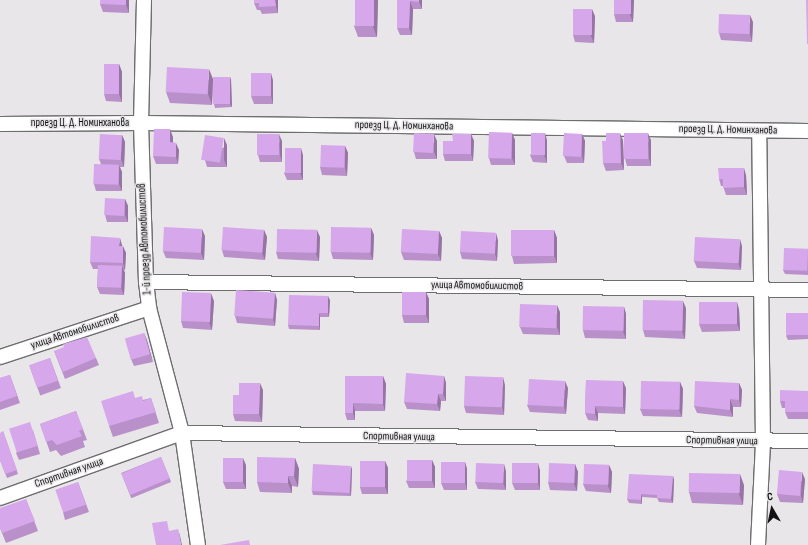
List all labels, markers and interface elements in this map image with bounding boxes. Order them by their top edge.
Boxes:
street label: проезд Ц. Д. Номинханова [31,116,129,130]
street label: проезд Ц. Д. Номинханова [355,119,453,133]
street label: проезд Ц. Д. Номинханова [679,123,777,137]
street label: 1-й проезд Автомобилистов [135,183,155,295]
street label: улица Автомобилистов [431,279,523,293]
street label: улица Автомобилистов [29,311,121,353]
street label: Спортивная улица [363,430,435,444]
street label: Спортивная улица [686,434,758,448]
street label: Спортивная улица [33,455,105,491]
north arrow [752,489,792,529]
text: С [766,490,774,504]

